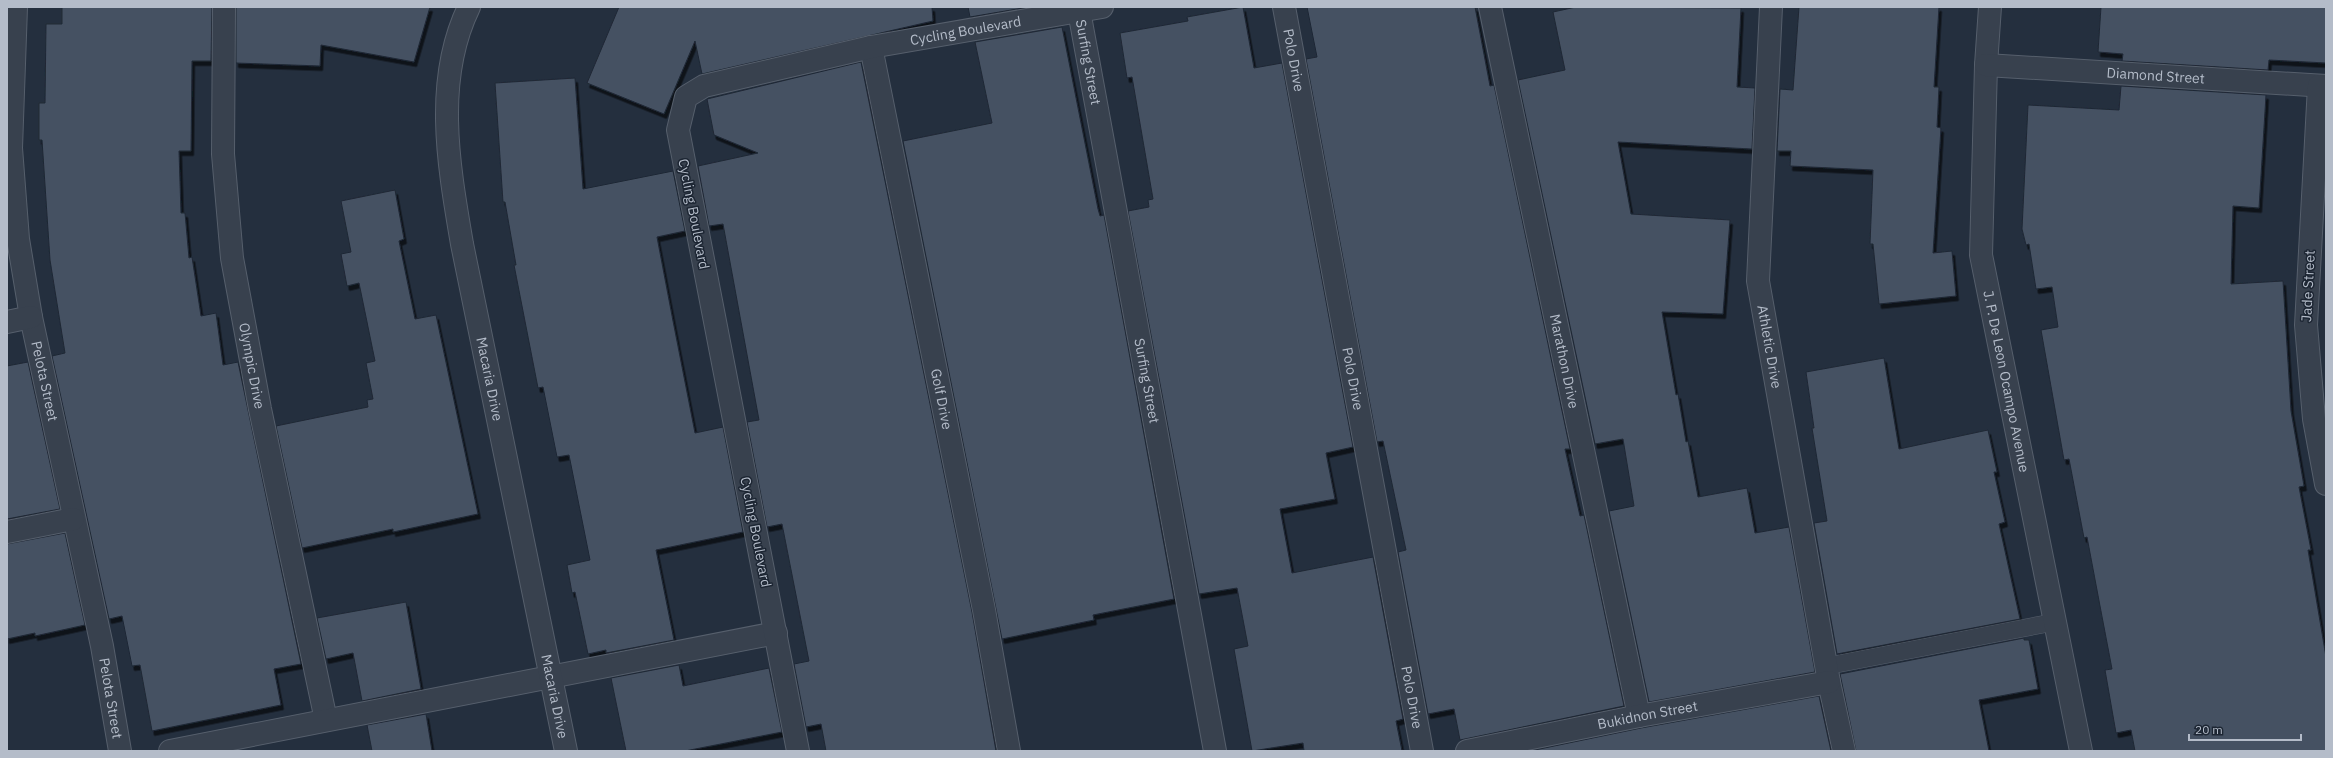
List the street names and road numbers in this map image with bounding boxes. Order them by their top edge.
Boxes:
street label: Cycling Boulevard [909,12,1022,49]
street label: Surfing Street [1072,18,1105,106]
street label: Polo Drive [1279,27,1309,93]
street label: Diamond Street [2106,63,2205,87]
street label: Cycling Boulevard [674,157,714,271]
street label: Jade Street [2297,249,2319,322]
street label: J. P. De Leon Ocampo Avenue [1979,289,2034,474]
street label: Athletic Drive [1753,303,1786,390]
street label: Marathon Drive [1546,312,1583,410]
street label: Olympic Drive [235,321,269,411]
street label: Macaria Drive [472,335,507,423]
street label: Surfing Street [1130,337,1164,425]
street label: Pelota Street [27,339,62,423]
street label: Polo Drive [1338,346,1368,412]
street label: Golf Drive [927,367,957,431]
street label: Cycling Boulevard [736,475,776,589]
street label: Macaria Drive [537,653,572,740]
street label: Pelota Street [95,656,127,740]
street label: Polo Drive [1397,664,1427,730]
street label: Bukidnon Street [1596,697,1699,733]

